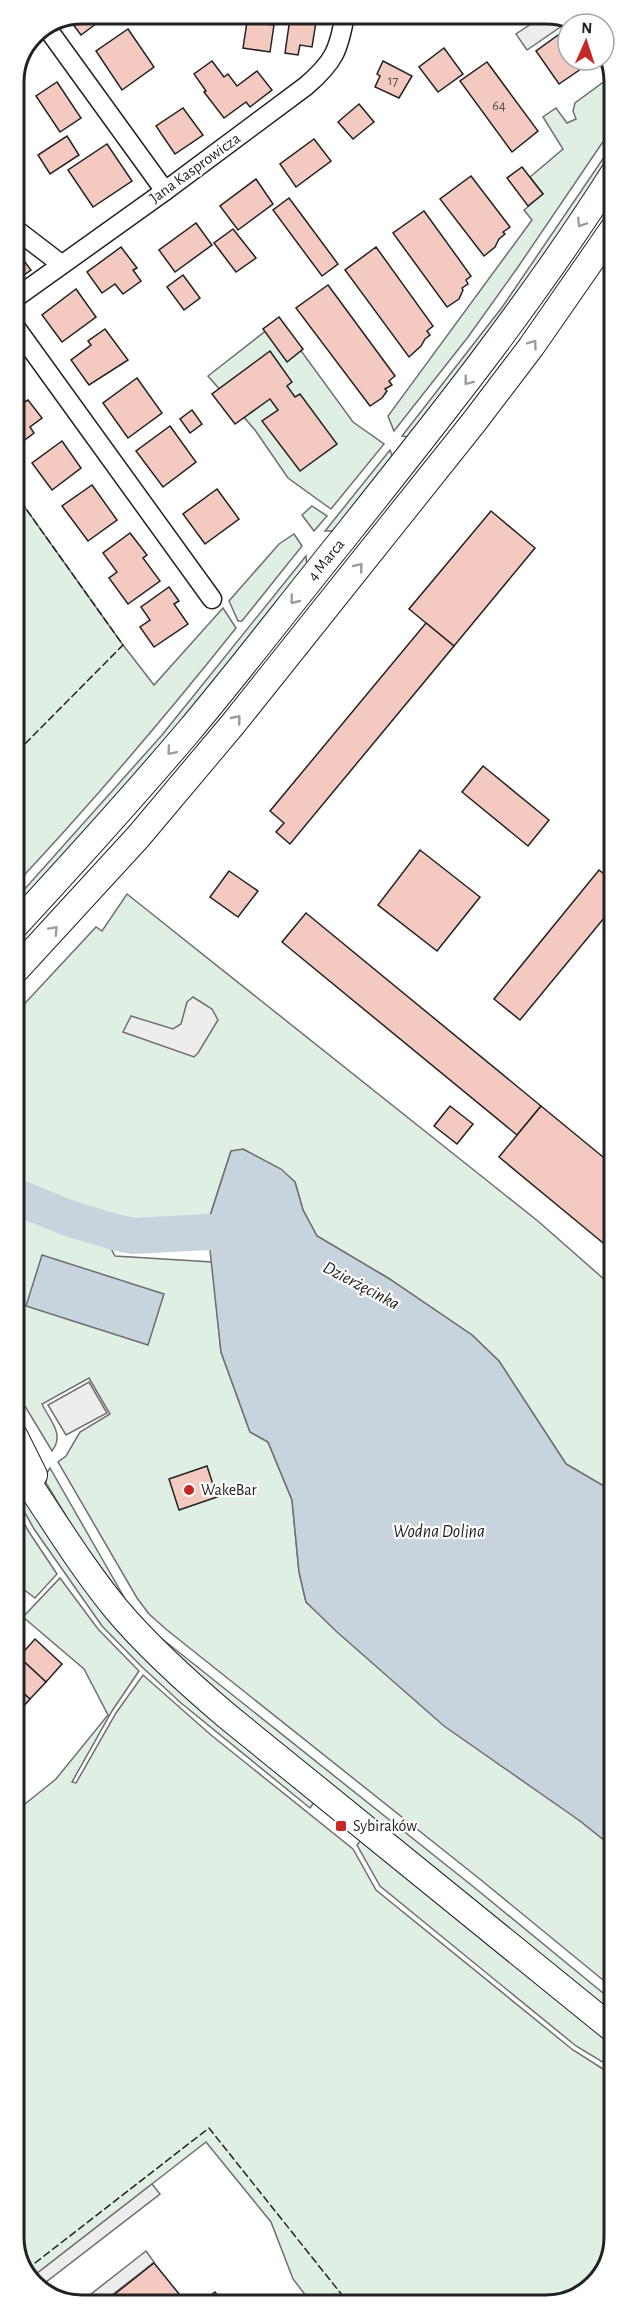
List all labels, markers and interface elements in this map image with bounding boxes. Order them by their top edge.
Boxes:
north arrow [556,12,616,72]
text: N [581,20,593,36]
house number: 17 [388,74,398,88]
house number: 64 [492,99,506,113]
street label: Jana Kasprowicza [147,130,243,206]
one-way arrow [577,216,588,227]
one-way arrow [526,339,537,350]
one-way arrow [464,375,475,386]
street label: 4 Marca [304,536,348,584]
one-way arrow [351,562,362,573]
one-way arrow [290,593,301,604]
one-way arrow [229,715,240,726]
one-way arrow [167,744,178,755]
one-way arrow [47,926,58,936]
water label: Dzierżęcinka [320,1258,402,1314]
place label: WakeBar [201,1482,258,1498]
marker: WakeBar [182,1483,196,1497]
water label: Wodna Dolina [393,1523,485,1541]
place label: Sybiraków [353,1818,417,1835]
marker: Sybiraków [334,1819,348,1833]

